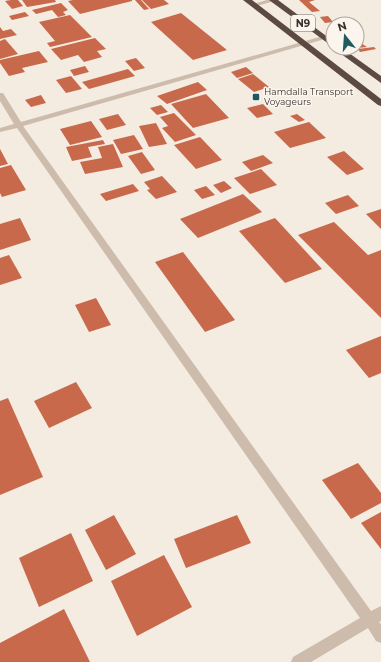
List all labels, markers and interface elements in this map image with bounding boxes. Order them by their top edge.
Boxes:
road number: N9 [291,15,315,31]
north arrow [325,16,365,56]
text: N [336,18,348,34]
place label: Hamdalla Transport Voyageurs [264,86,354,107]
marker: Hamdalla Transport Voyageurs [251,92,261,102]

